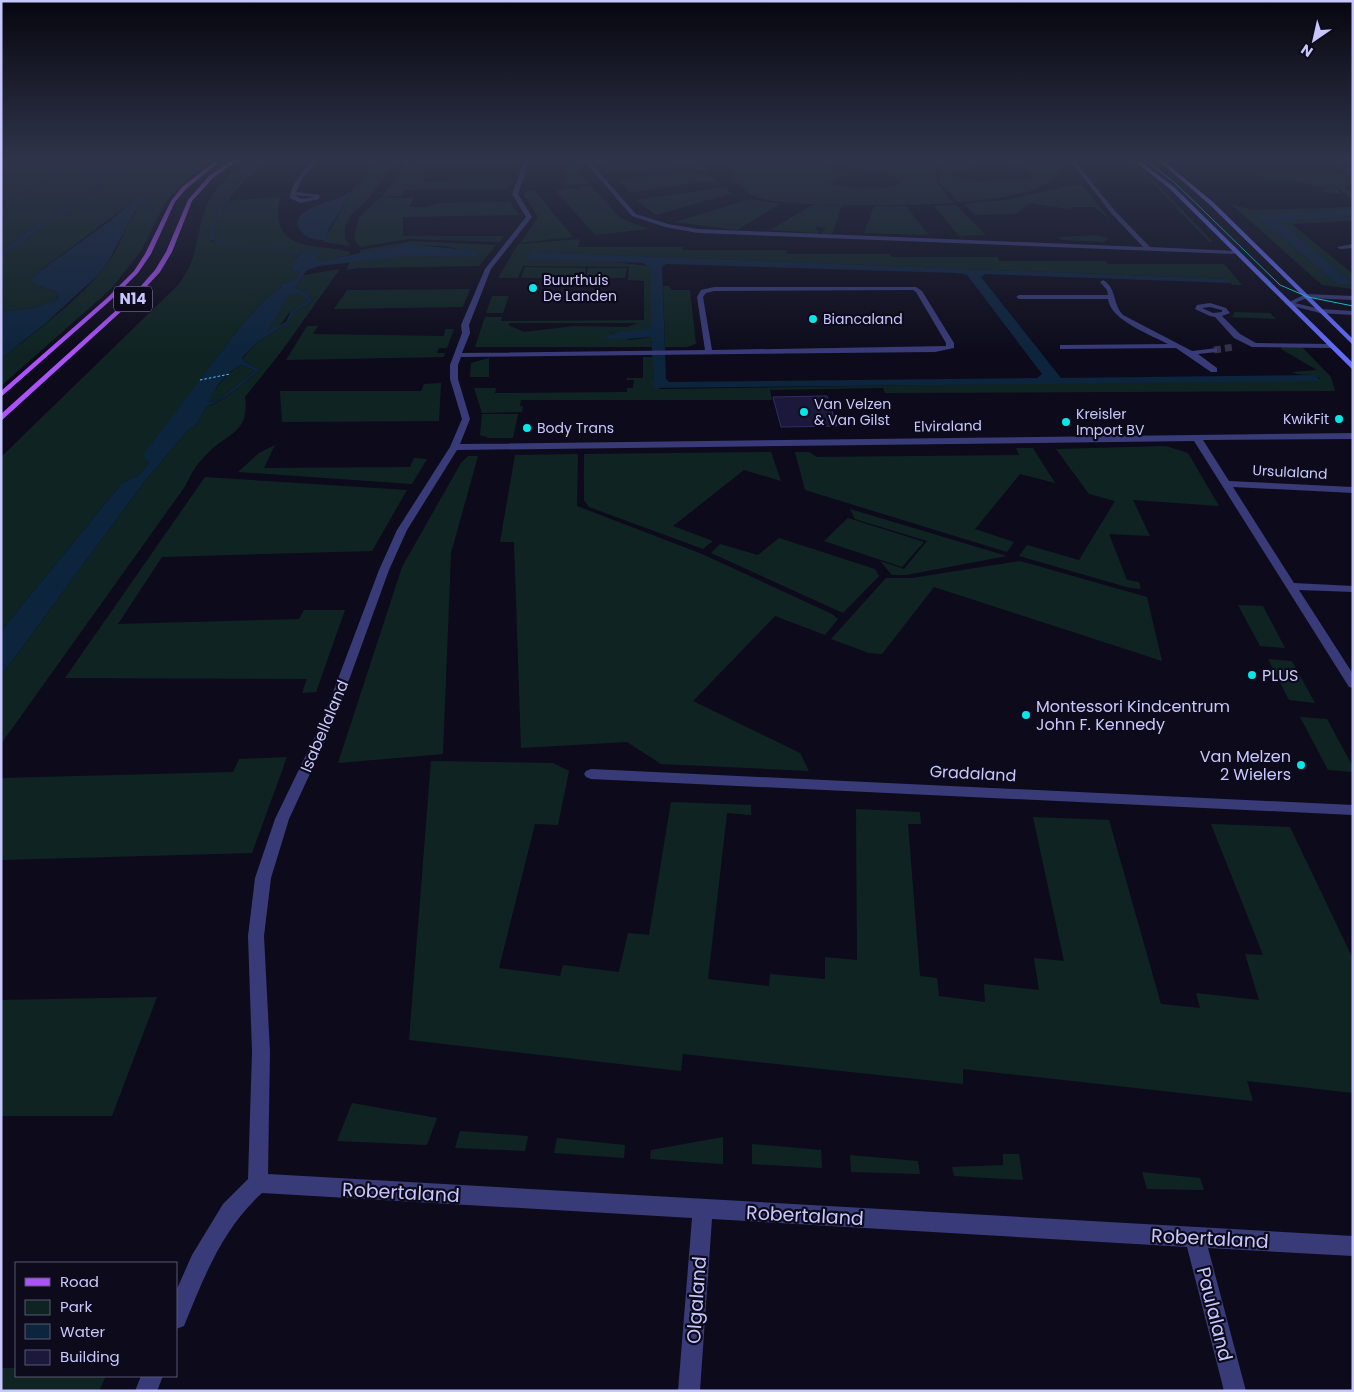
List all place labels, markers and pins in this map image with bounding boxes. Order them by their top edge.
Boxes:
place label: Buurthuis De Landen [543,270,617,306]
marker: Buurthuis De Landen [527,282,539,294]
place label: Biancaland [823,309,903,329]
marker: Biancaland [807,313,819,325]
place label: Van Velzen & Van Gilst [814,394,891,430]
place label: Kreisler Import BV [1076,404,1145,440]
marker: Van Velzen & Van Gilst [798,406,810,418]
place label: KwikFit [1283,409,1329,429]
marker: KwikFit [1333,413,1345,425]
marker: Kreisler Import BV [1060,416,1072,428]
place label: Body Trans [537,418,614,438]
marker: Body Trans [521,422,533,434]
place label: PLUS [1262,664,1298,687]
marker: PLUS [1246,669,1258,681]
place label: Montessori Kindcentrum John F. Kennedy [1036,695,1230,736]
marker: Montessori Kindcentrum John F. Kennedy [1020,709,1032,721]
place label: Van Melzen 2 Wielers [1200,745,1291,786]
marker: Van Melzen 2 Wielers [1295,759,1307,771]

